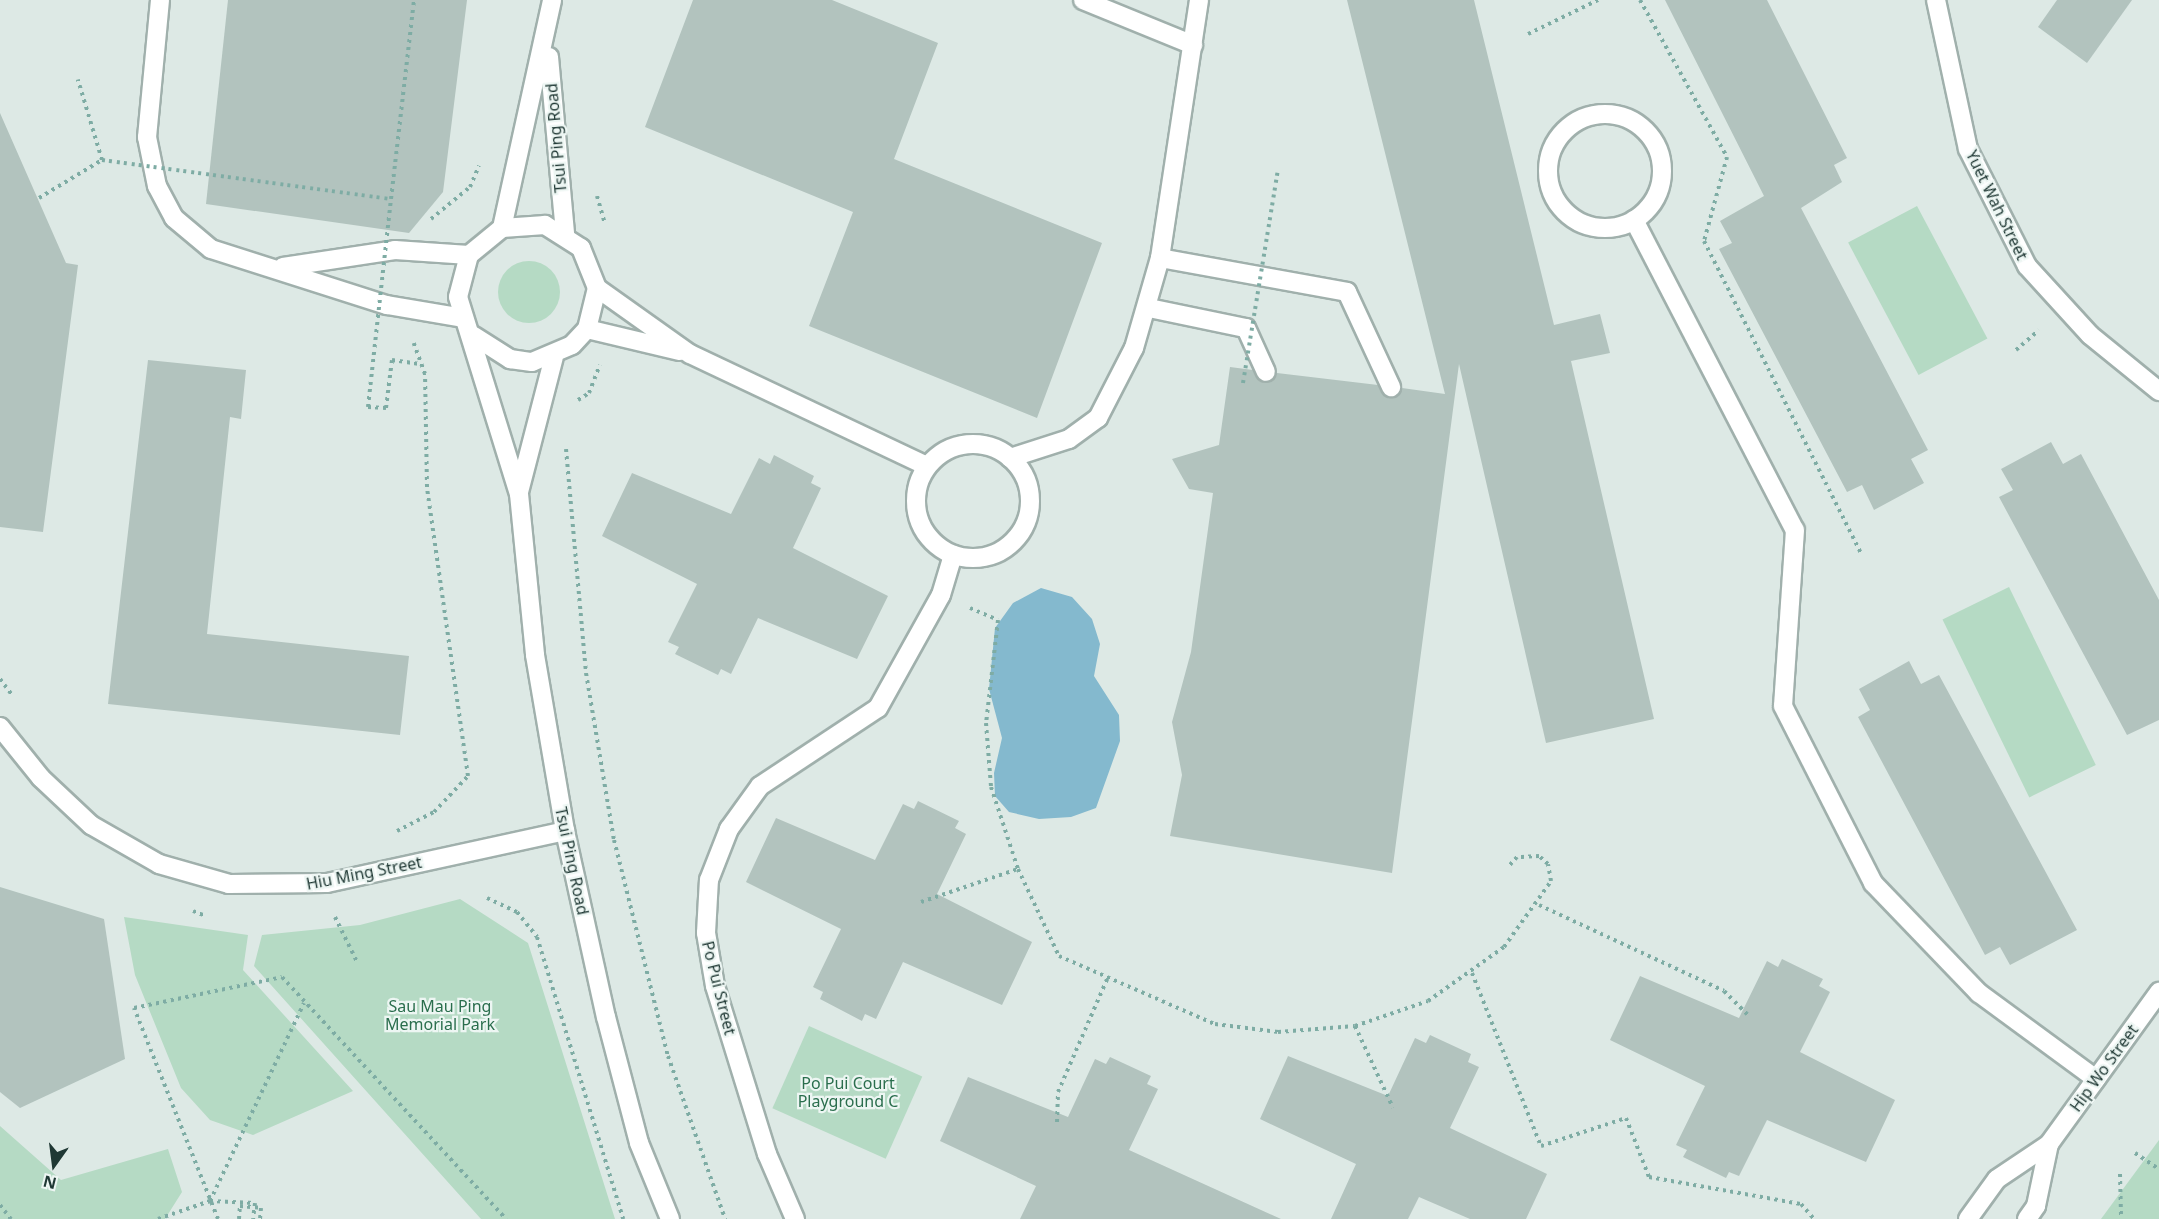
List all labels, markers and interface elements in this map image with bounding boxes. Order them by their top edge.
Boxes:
street label: Tsui Ping Road [542,82,570,194]
street label: Yuet Wah Street [1962,147,2032,263]
street label: Tsui Ping Road [551,805,593,917]
street label: Hiu Ming Street [305,852,423,894]
street label: Po Pui Street [698,939,740,1037]
park label: Sau Mau Ping Memorial Park [385,996,495,1034]
street label: Hip Wo Street [2066,1021,2142,1115]
park label: Po Pui Court Playground C [798,1073,898,1111]
north arrow [24,1135,84,1195]
text: N [41,1170,59,1195]

